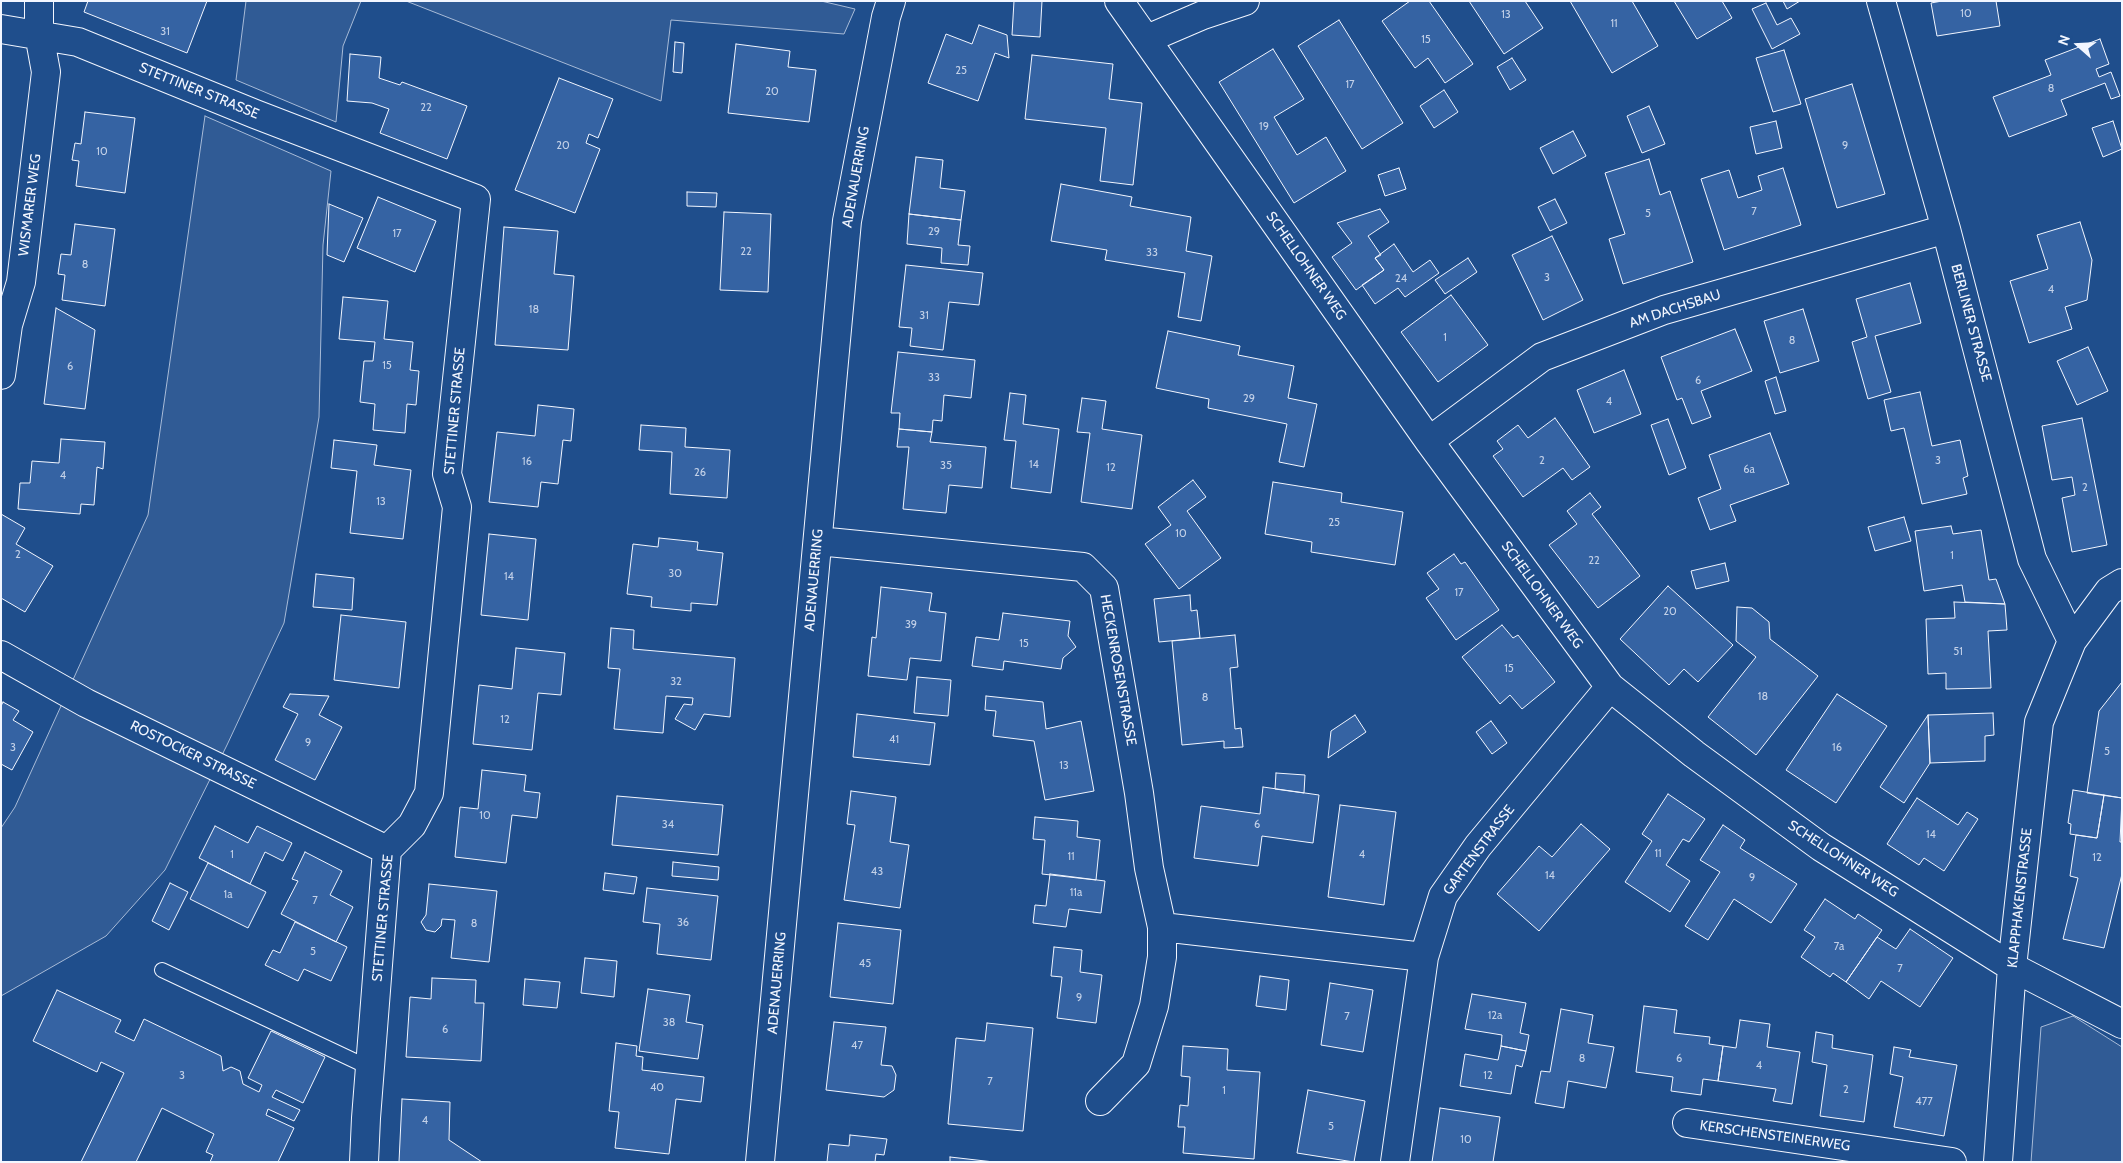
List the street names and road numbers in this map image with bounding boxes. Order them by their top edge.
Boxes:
street label: STETTINER STRASSE [137,59,261,123]
street label: ADENAUERRING [839,125,873,229]
street label: WISMARER WEG [15,153,45,257]
street label: SCHELLOHNER WEG [1262,209,1350,323]
street label: BERLINER STRASSE [1947,262,1995,384]
street label: AM DACHSBAU [1627,286,1723,332]
street label: STETTINER STRASSE [441,347,469,475]
street label: ADENAUERRING [801,528,827,632]
street label: SCHELLOHNER WEG [1498,538,1586,652]
street label: HECKENROSENSTRASSE [1096,593,1140,747]
street label: ROSTOCKER STRASSE [127,717,259,793]
street label: GARTENSTRASSE [1440,802,1518,898]
street label: SCHELLOHNER WEG [1785,817,1901,901]
street label: KLAPPHAKENSTRASSE [2004,827,2036,969]
street label: STETTINER STRASSE [369,854,397,982]
street label: ADENAUERRING [764,931,790,1035]
street label: KERSCHENSTEINERWEG [1699,1117,1851,1155]

